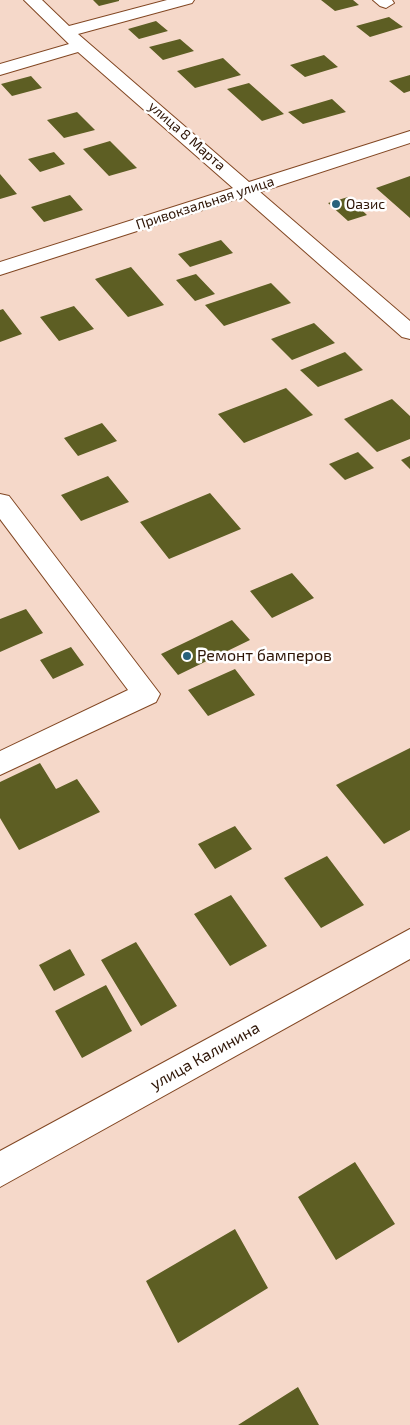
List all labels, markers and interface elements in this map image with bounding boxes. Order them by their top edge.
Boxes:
street label: улица 8 Марта [145,98,229,174]
street label: Привокзальная улица [134,173,276,233]
place label: Оазис [346,196,385,212]
marker: Оазис [330,198,342,210]
place label: Ремонт бамперов [197,646,332,666]
marker: Ремонт бамперов [181,650,193,662]
street label: улица Калинина [147,1018,263,1094]

